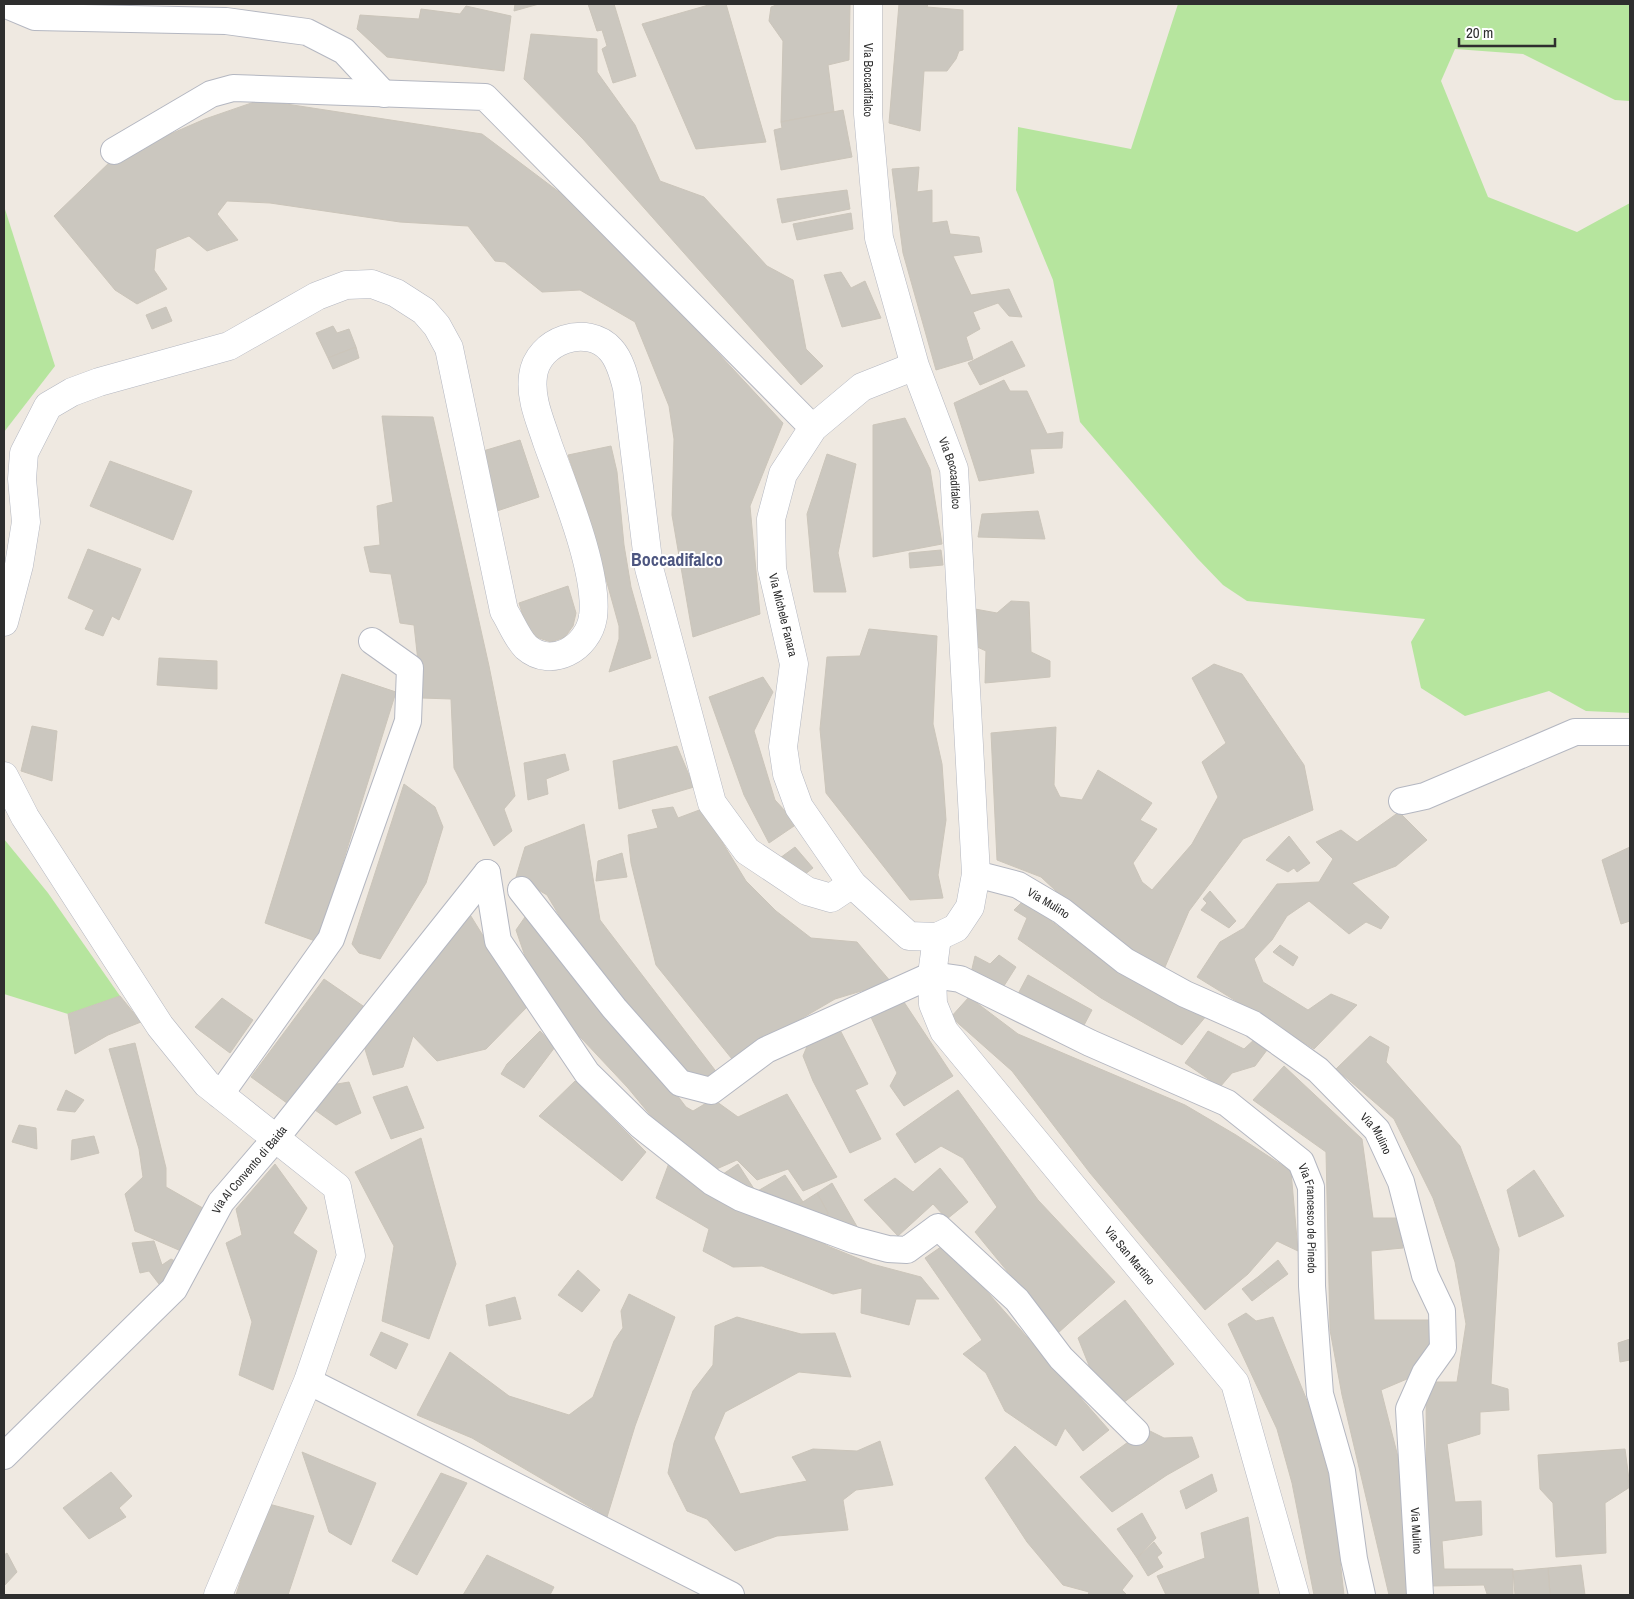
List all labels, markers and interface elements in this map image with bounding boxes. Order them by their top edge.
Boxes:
scale bar [1459,15,1555,47]
text: 20 m [1466,22,1493,43]
street label: Via Boccadifalco [860,43,876,118]
street label: Via Boccadifalco [935,435,964,510]
district label: Boccadifalco [631,547,723,572]
street label: Via Michele Fanara [765,572,801,659]
street label: Via Mulino [1024,884,1073,922]
street label: Via Mulino [1357,1109,1395,1157]
street label: Via Al Convento di Baida [208,1122,291,1217]
street label: Via Francesco de Pinedo [1294,1161,1320,1273]
street label: Via San Martino [1101,1223,1159,1288]
street label: Via Mulino [1407,1507,1426,1555]

